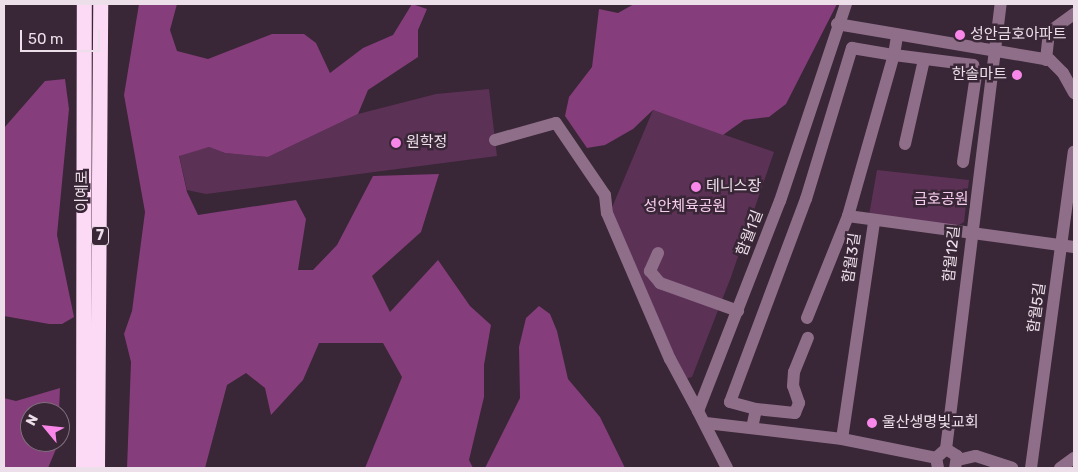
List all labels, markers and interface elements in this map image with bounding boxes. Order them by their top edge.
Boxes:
scale bar [22,20,102,52]
place label: 성안금호아파트 [970,26,1067,44]
marker: 성안금호아파트 [954,29,966,41]
text: 50 m [28,30,63,48]
place label: 한솔마트 [952,66,1007,84]
marker: 한솔마트 [1011,69,1023,81]
place label: 원학정 [406,134,447,152]
marker: 원학정 [390,137,402,149]
street label: 이예로 [74,170,92,212]
place label: 테니스장 [706,178,761,196]
marker: 테니스장 [690,181,702,193]
park label: 금호공원 [913,191,969,209]
park label: 성안체육공원 [644,198,726,216]
street label: 함월1길 [733,207,767,259]
road number: 7 [90,225,110,248]
street label: 함월12길 [940,225,964,283]
street label: 함월3길 [840,232,864,284]
street label: 함월5길 [1025,282,1049,334]
north arrow [20,402,70,452]
text: N [22,412,42,429]
place label: 울산생명빛교회 [882,414,979,432]
marker: 울산생명빛교회 [866,417,878,429]

